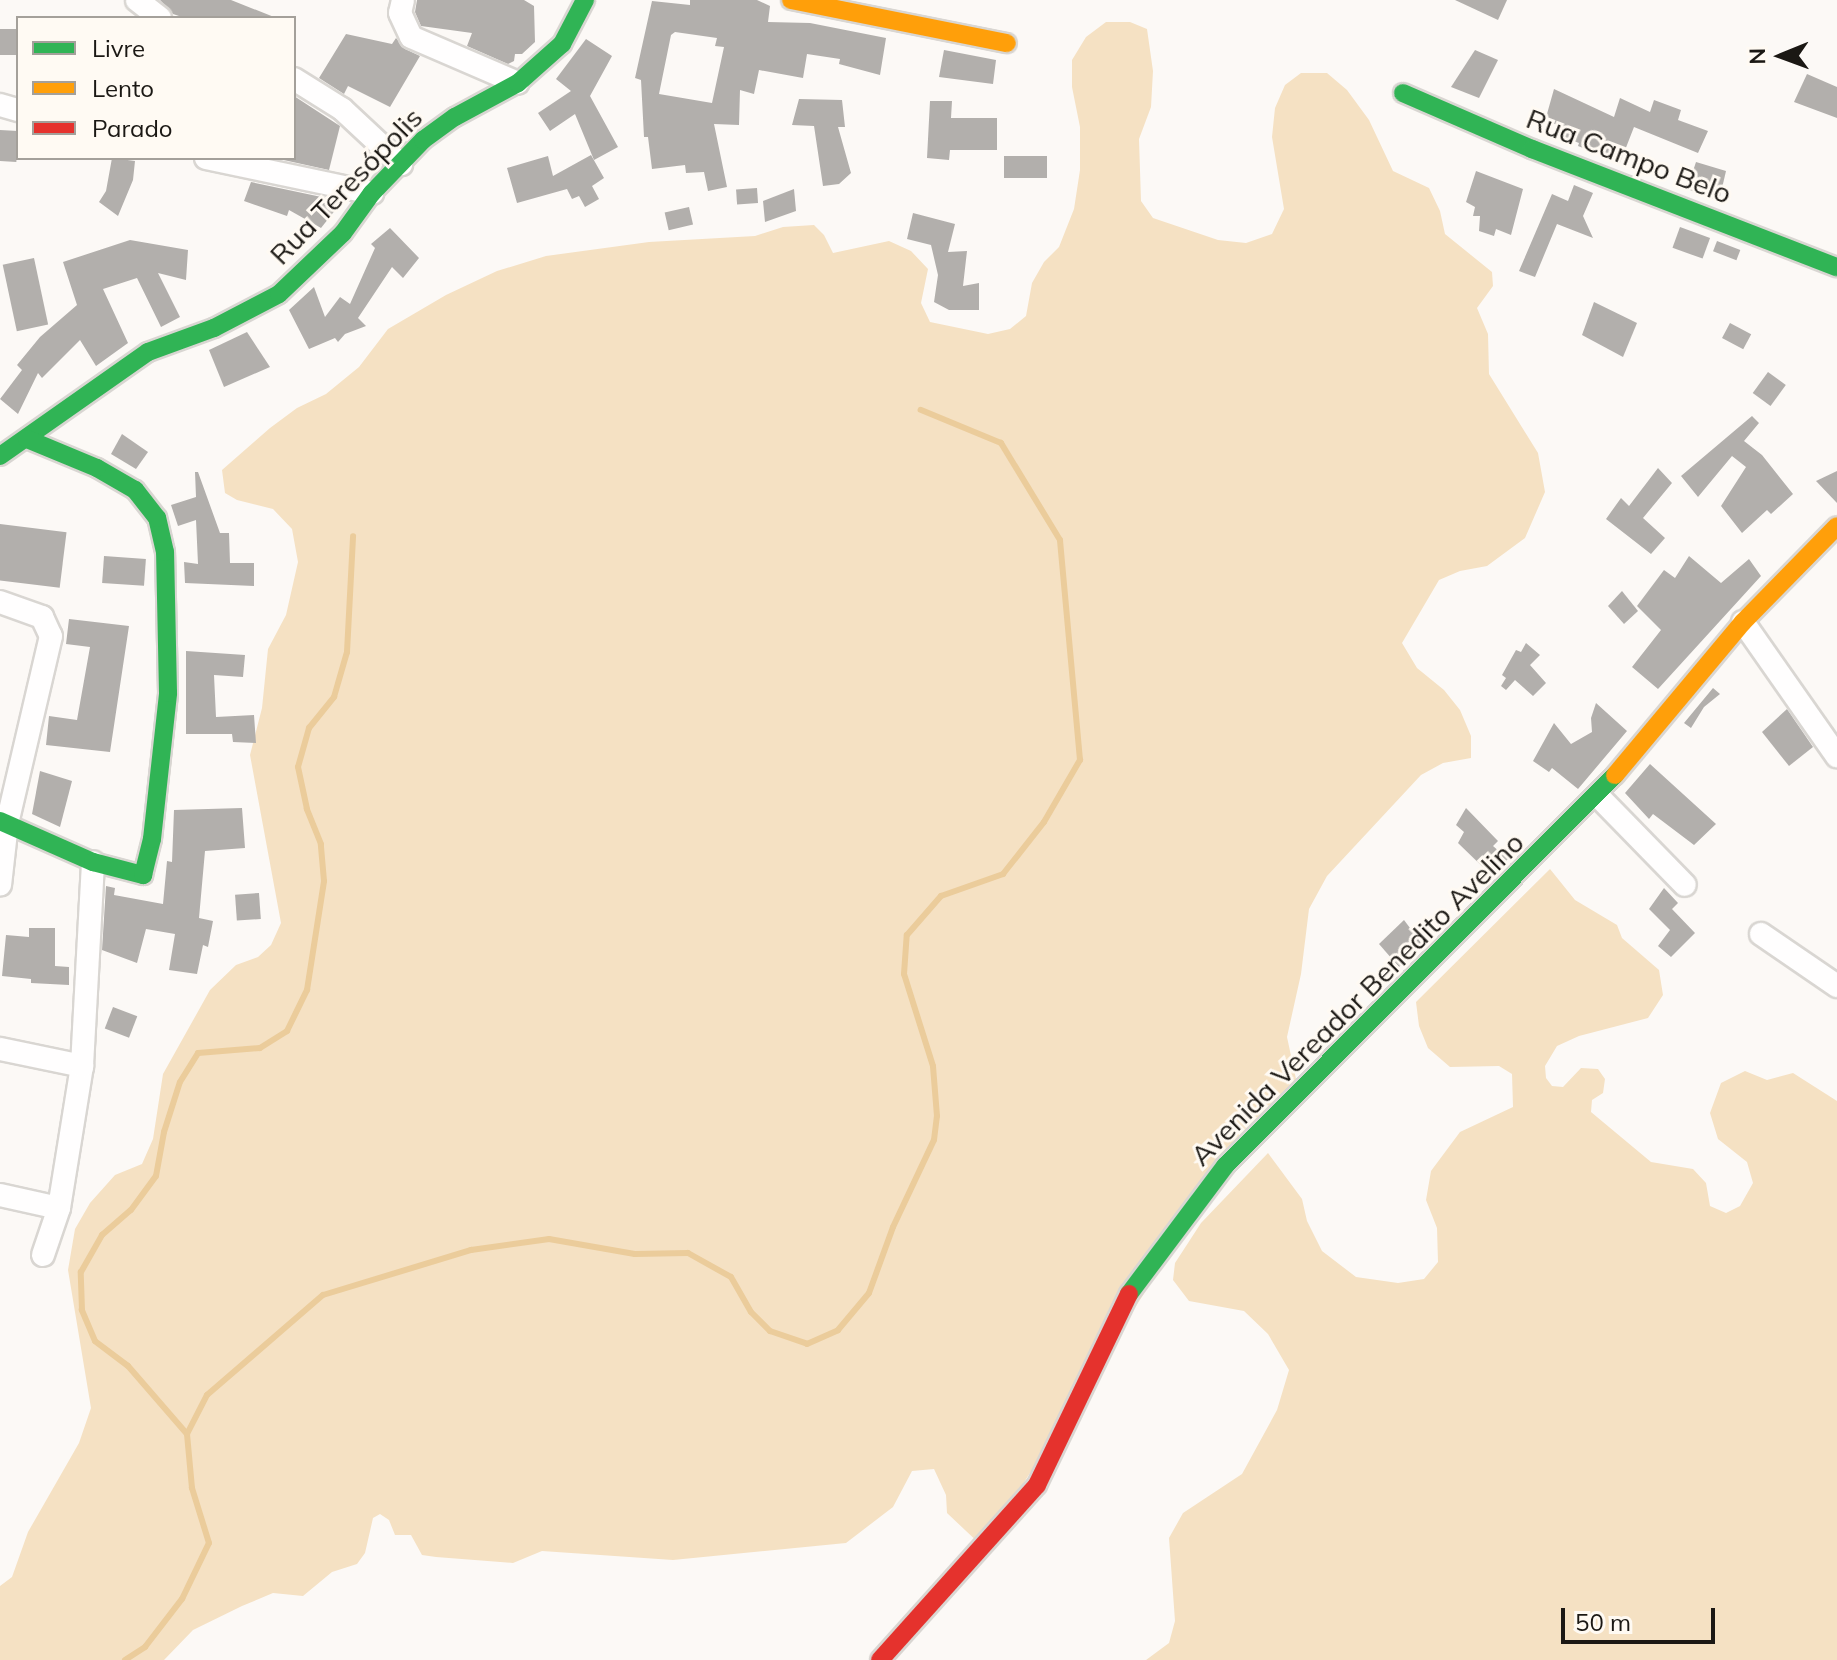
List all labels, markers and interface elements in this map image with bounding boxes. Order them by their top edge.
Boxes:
legend [16,16,296,160]
north arrow [1741,16,1821,96]
text: Livre [92,33,145,63]
text: N [1743,48,1771,65]
text: Lento [92,73,154,103]
street label: Rua Teresópolis [263,101,429,271]
street label: Rua Campo Belo [1522,101,1736,211]
text: Parado [92,113,173,143]
street label: Avenida Vereador Benedito Avelino [1184,826,1530,1172]
scale bar [1565,1592,1719,1642]
text: 50 m [1575,1607,1631,1637]

